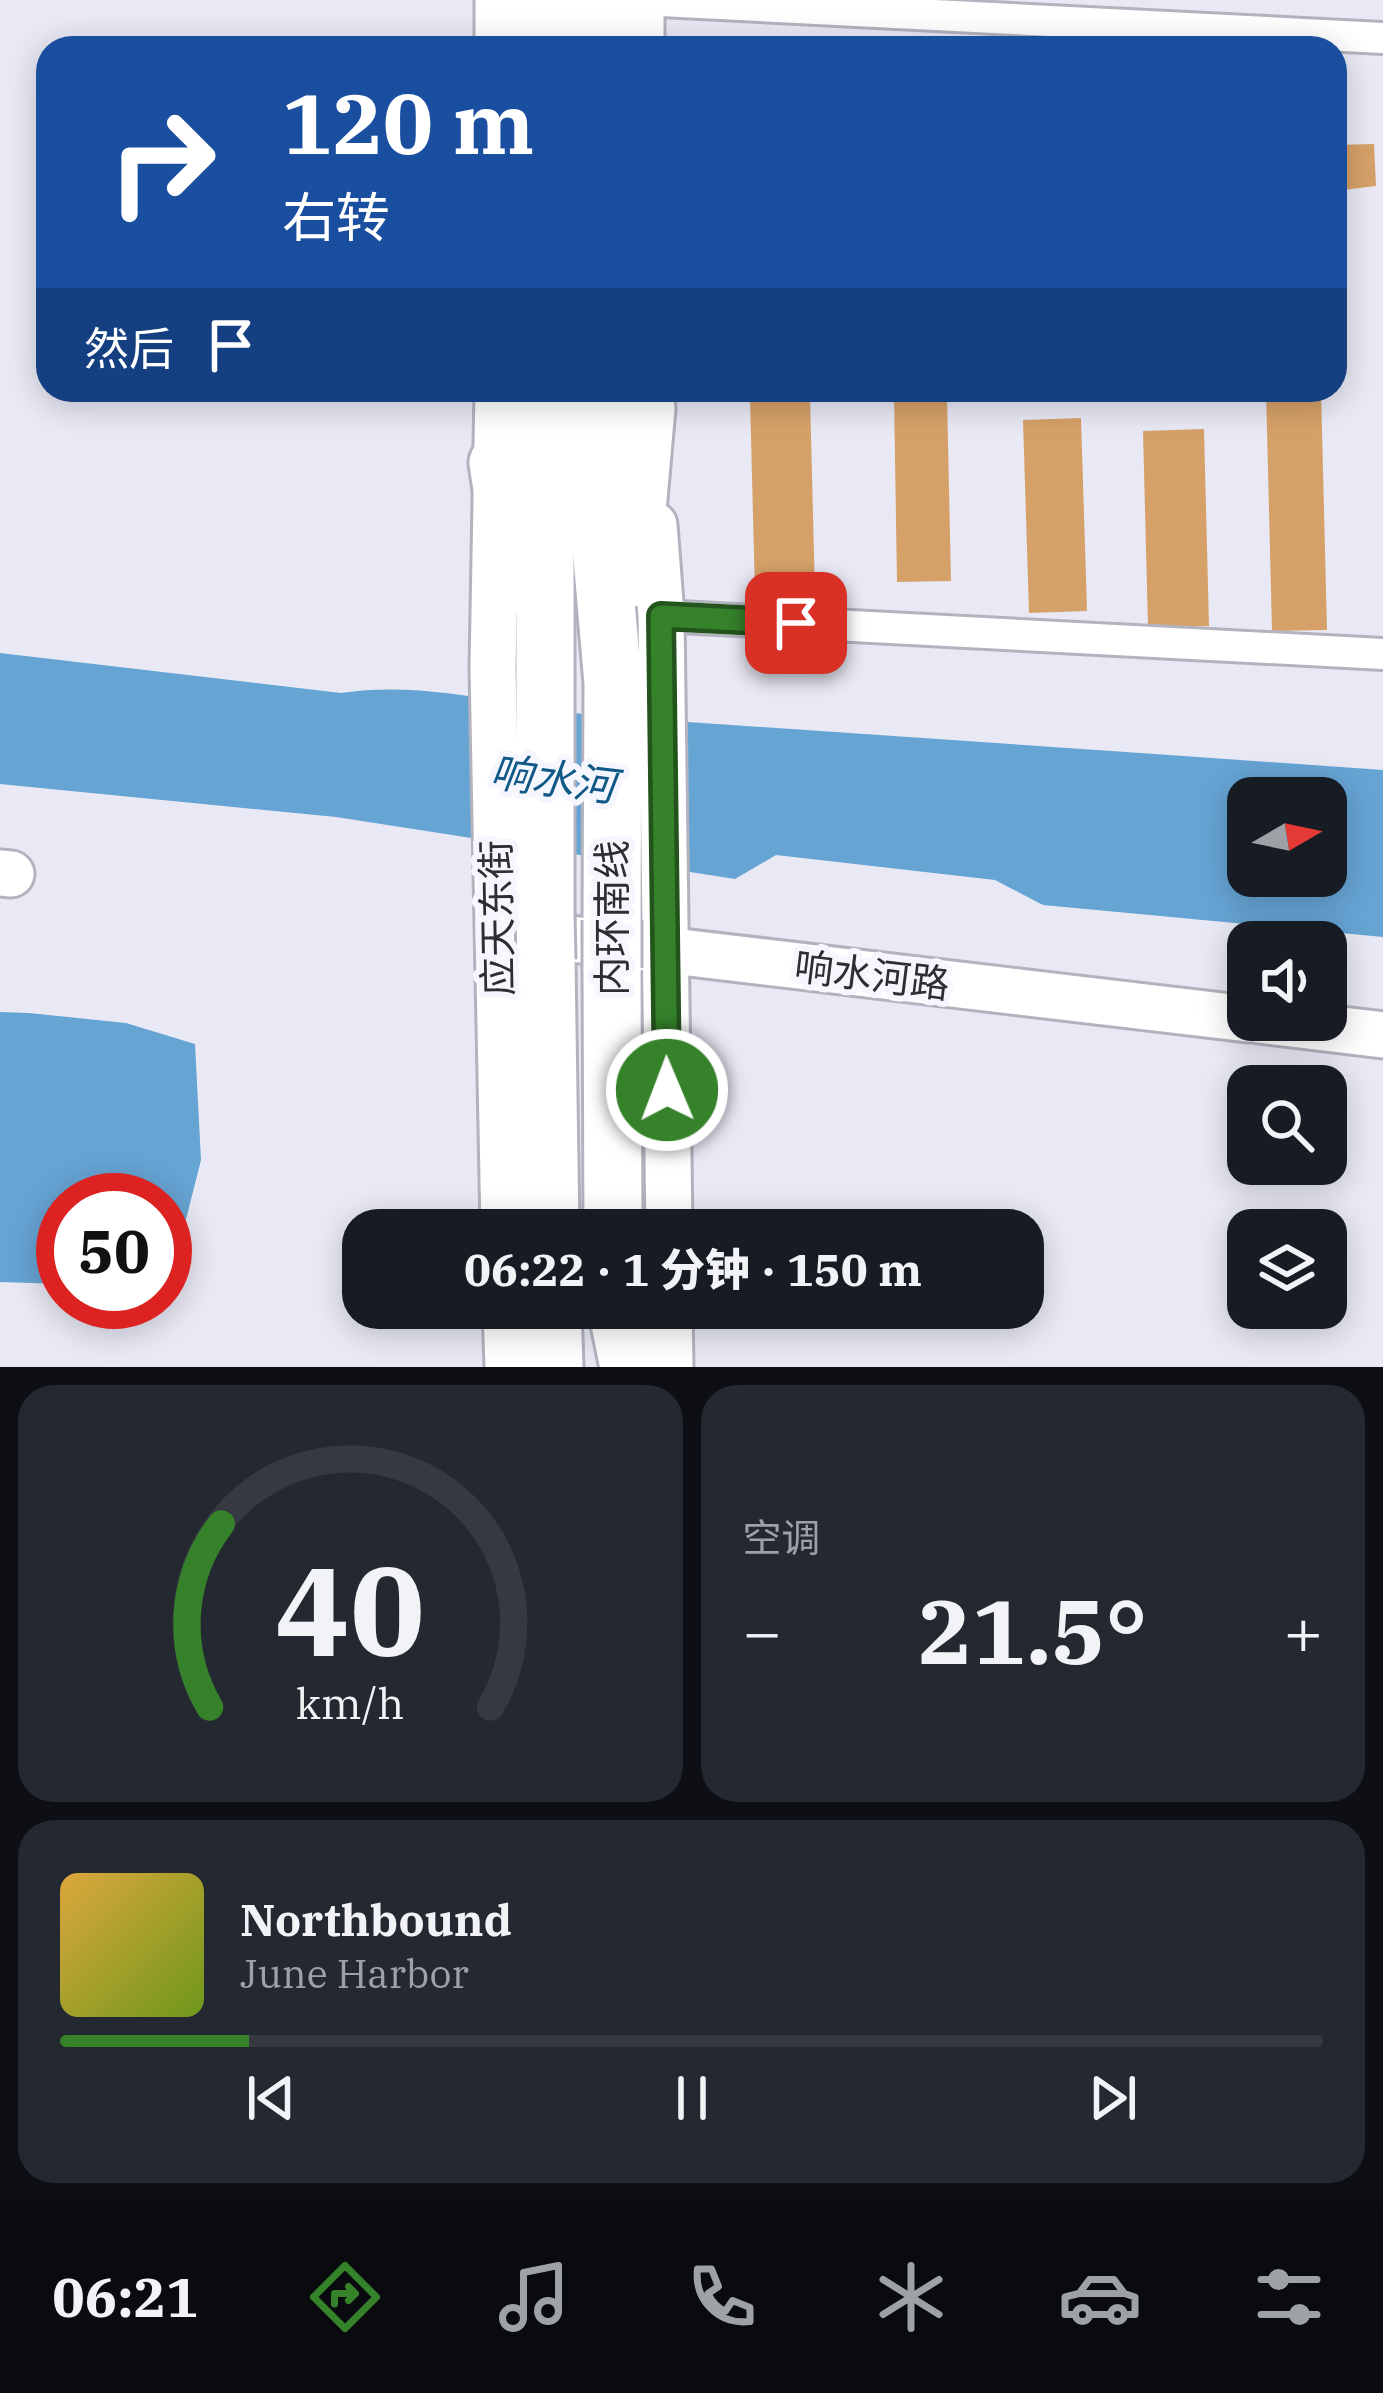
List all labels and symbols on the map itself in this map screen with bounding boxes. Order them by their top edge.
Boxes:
pin [745,572,847,674]
water label: 响水河 [487,744,626,814]
north arrow [1227,777,1347,897]
street label: 应天东街 [470,840,523,996]
street label: 内环南线 [586,840,637,996]
street label: 响水河路 [792,940,953,1009]
position arrow [604,1027,730,1153]
speed limit sign: 50 [36,1173,192,1329]

